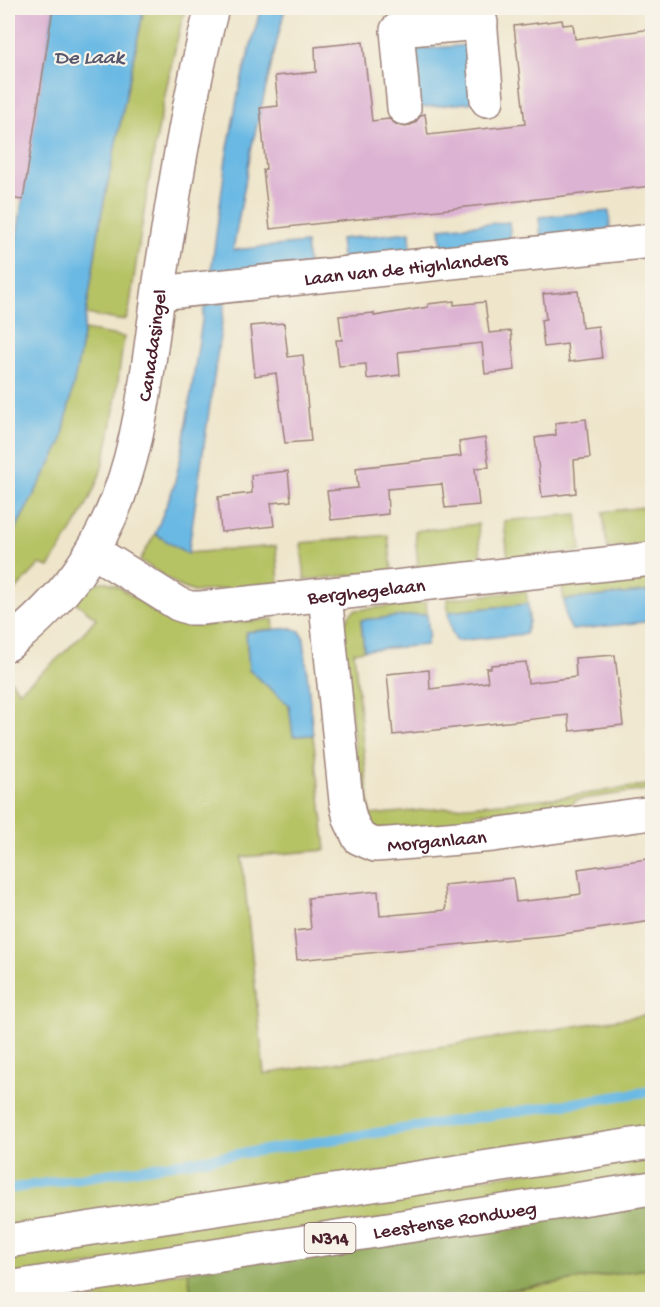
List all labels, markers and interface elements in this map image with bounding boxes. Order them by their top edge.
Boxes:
water label: De Laak [54,47,127,72]
street label: Laan van de Highlanders [303,248,509,293]
street label: Canadasingel [135,288,174,403]
street label: Berghegelaan [306,576,427,611]
street label: Morganlaan [387,828,488,859]
street label: Leestense Rondweg [372,1198,539,1246]
road number: N314 [304,1223,356,1253]

